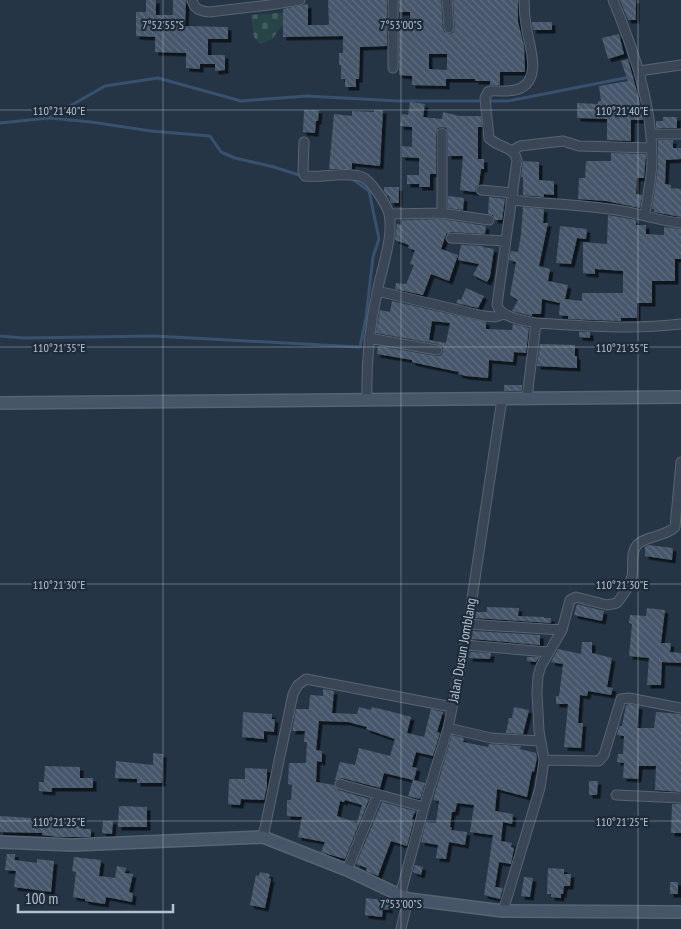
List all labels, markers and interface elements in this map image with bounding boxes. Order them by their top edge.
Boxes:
text: 7°52'55"S [142,17,184,32]
text: 7°53'00"S [380,17,422,32]
text: 110°21'40"E [33,103,85,118]
text: 110°21'40"E [596,103,648,118]
text: 110°21'35"E [33,340,85,355]
text: 110°21'35"E [596,340,648,355]
text: 110°21'30"E [33,577,85,592]
text: 110°21'30"E [596,577,648,592]
street label: Jalan Dusun Jomblang [444,596,480,705]
text: 110°21'25"E [33,814,85,829]
text: 110°21'25"E [596,814,648,829]
scale bar [18,882,172,914]
text: 100 m [25,889,58,908]
text: 7°53'00"S [380,896,422,911]

